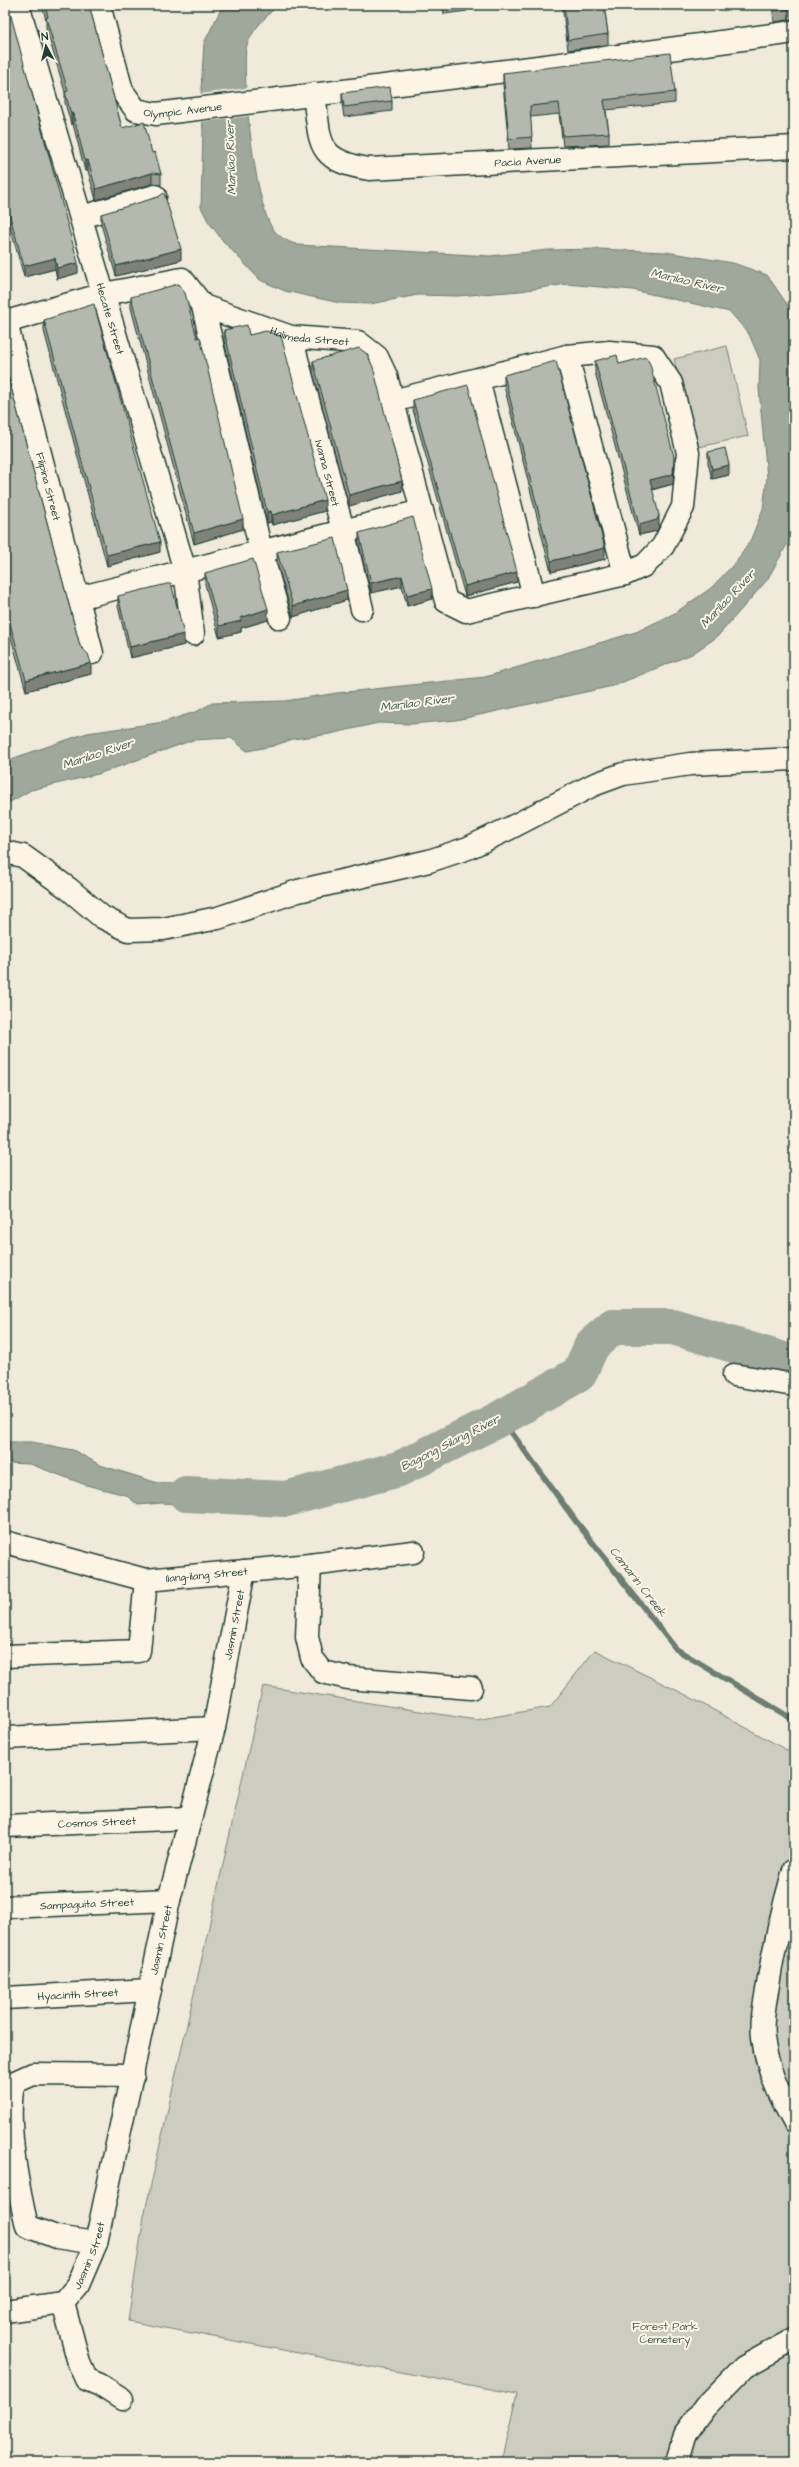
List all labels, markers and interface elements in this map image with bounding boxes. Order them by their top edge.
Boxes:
north arrow [26,26,66,66]
text: N [41,29,49,44]
street label: Olympic Avenue [142,98,223,123]
water label: Marilao River [221,119,241,195]
street label: Pacia Avenue [494,152,562,170]
water label: Marilao River [649,264,726,298]
street label: Hecate Street [93,281,128,357]
street label: Halimeda Street [268,323,350,349]
street label: Ivanna Street [312,438,344,508]
street label: Filipina Street [33,451,65,523]
water label: Marilao River [697,565,760,632]
water label: Marilao River [379,690,456,716]
water label: Marilao River [60,734,137,773]
water label: Bagong Silang River [398,1410,504,1476]
water label: Camarin Creek [605,1543,671,1621]
street label: Ilang-ilang Street [165,1563,249,1586]
street label: Jasmin Street [220,1588,248,1661]
street label: Cosmos Street [58,1813,137,1831]
street label: Sampaguita Street [39,1894,135,1913]
street label: Jasmin Street [146,1903,175,1976]
street label: Hyacinth Street [37,1984,119,2004]
street label: Jasmin Street [70,2220,108,2293]
park label: Forest Park Cemetery [632,2319,698,2348]

